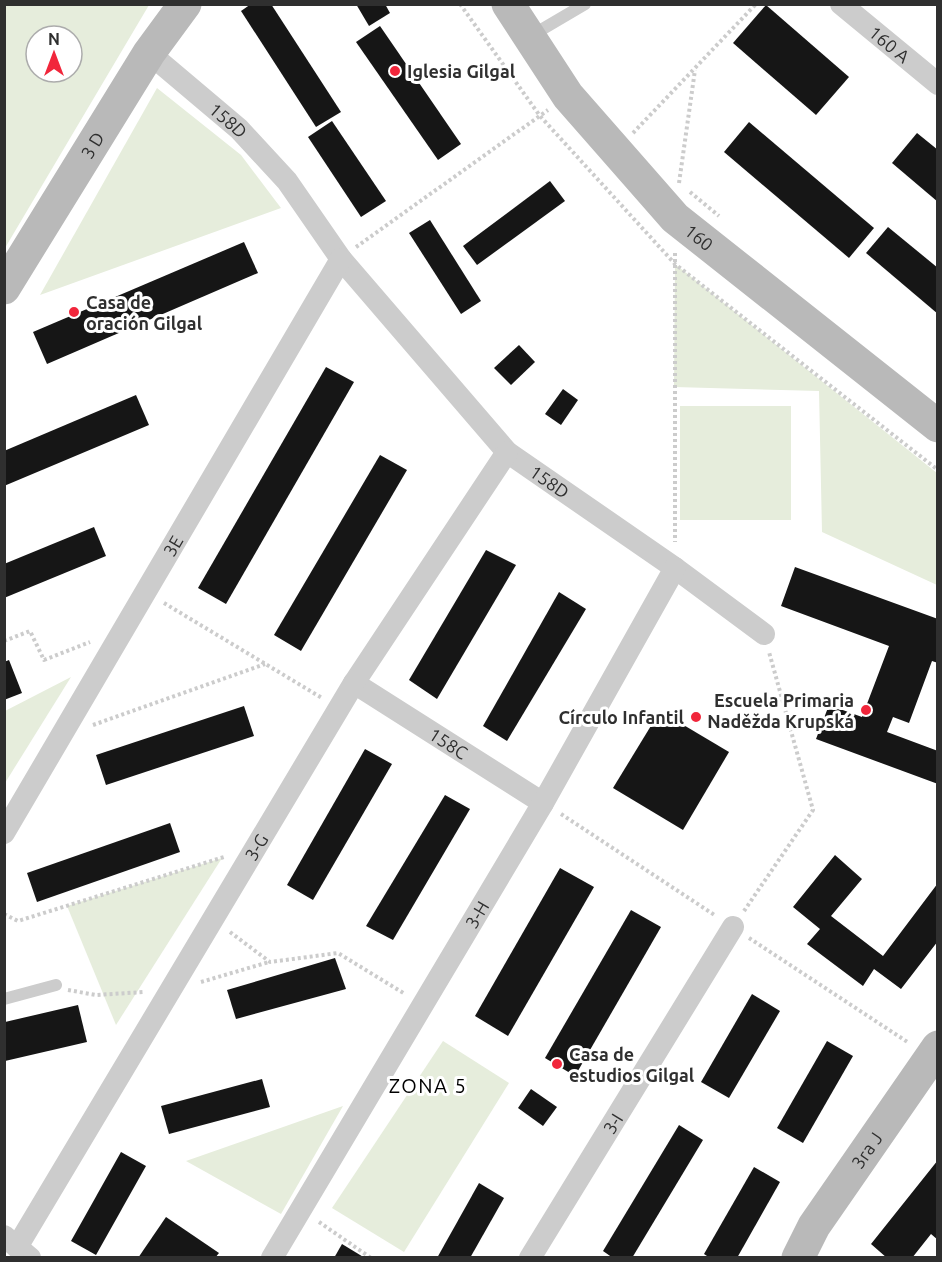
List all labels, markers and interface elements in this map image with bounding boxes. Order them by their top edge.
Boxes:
street label: 160 A [865,22,914,67]
north arrow [24,24,84,84]
text: N [48,30,60,48]
place label: Iglesia Gilgal [407,61,516,81]
marker: Iglesia Gilgal [388,64,402,78]
street label: 158D [206,99,252,142]
street label: 3 D [77,128,108,162]
street label: 160 [681,220,717,254]
place label: Casa de oración Gilgal [86,292,203,333]
marker: Casa de oración Gilgal [67,305,81,319]
street label: 158D [526,461,573,502]
street label: 3E [159,532,186,560]
place label: Escuela Primaria Naděžda Krupská [707,690,854,731]
marker: Escuela Primaria Naděžda Krupská [859,703,873,717]
place label: Círculo Infantil [559,707,685,727]
marker: Círculo Infantil [689,710,703,724]
street label: 158C [426,723,471,763]
street label: 3-G [240,830,272,864]
street label: 3-H [461,897,492,931]
place label: Casa de estudios Gilgal [569,1044,695,1085]
marker: Casa de estudios Gilgal [550,1057,564,1071]
district label: ZONA 5 [389,1074,467,1097]
street label: 3-I [599,1110,626,1137]
street label: 3ra J [847,1128,886,1172]

